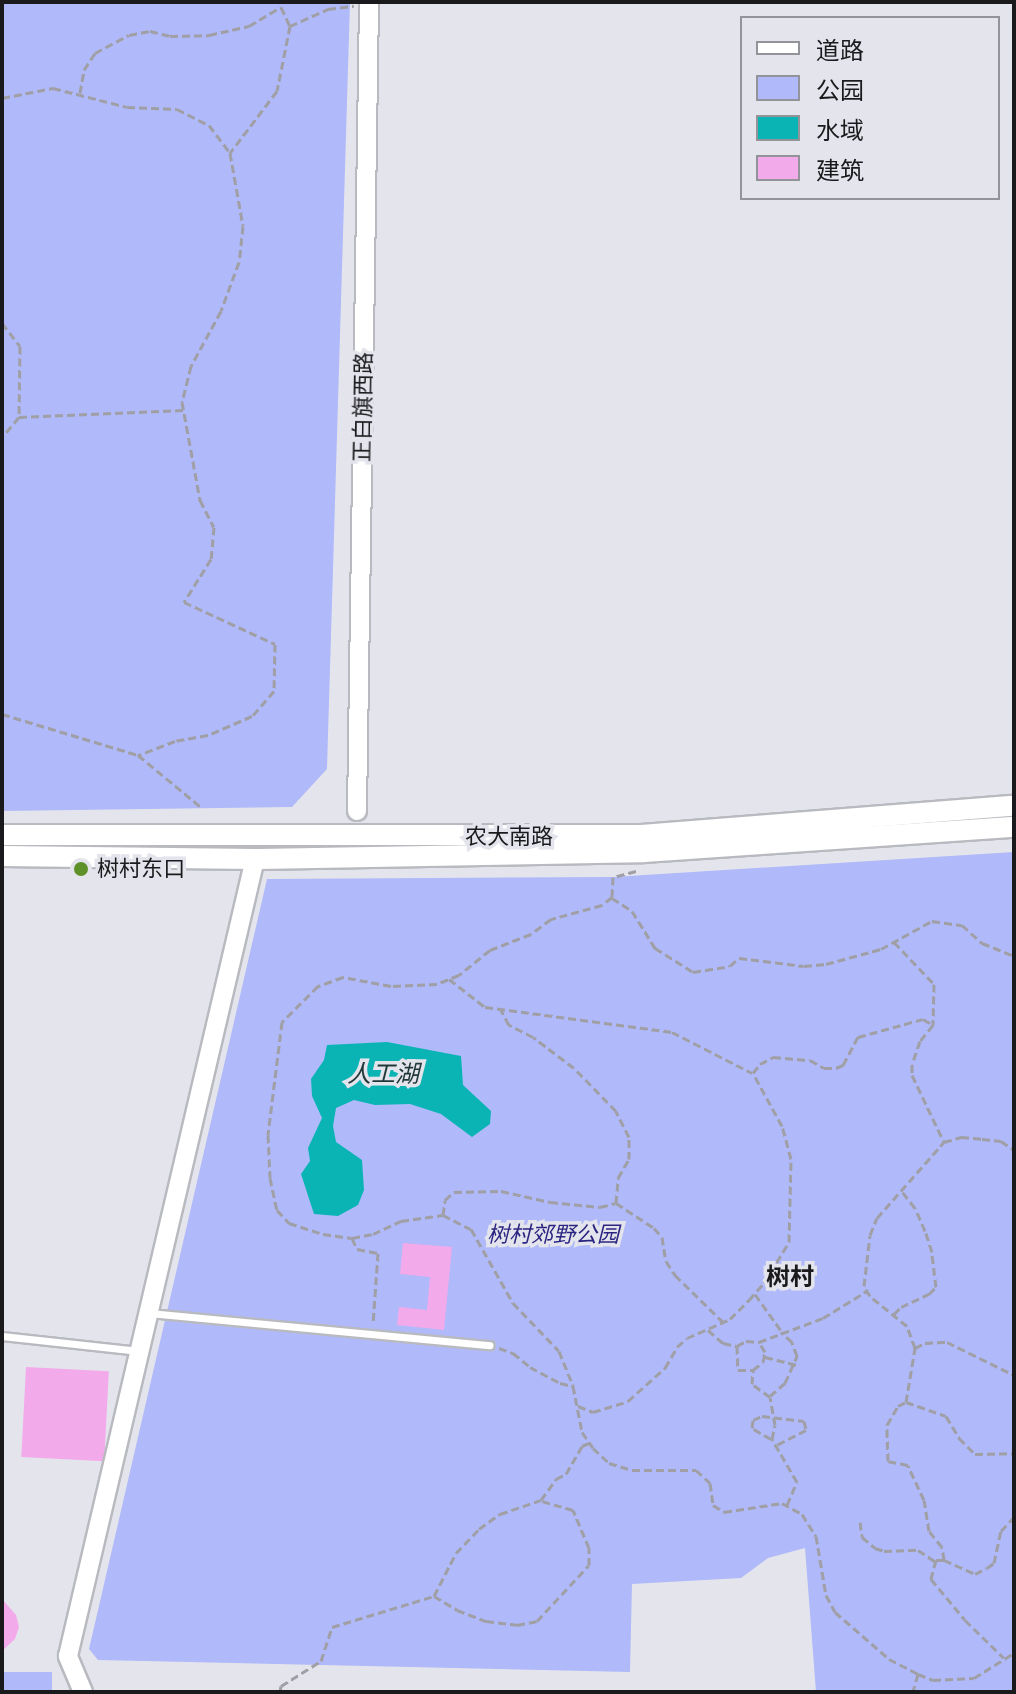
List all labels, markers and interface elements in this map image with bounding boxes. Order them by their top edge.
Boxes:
legend [740,16,1000,200]
text: 道路 [816,35,864,66]
text: 公园 [816,75,864,106]
text: 水域 [816,115,864,146]
text: 建筑 [816,155,864,186]
street label: 正白旗西路 [349,352,377,462]
street label: 农大南路 [465,824,553,850]
place label: 树村东口 [97,856,185,882]
marker: 树村东口 [72,860,90,878]
water label: 人工湖 [347,1060,419,1088]
park label: 树村郊野公园 [487,1222,619,1248]
district label: 树村 [766,1263,814,1291]

